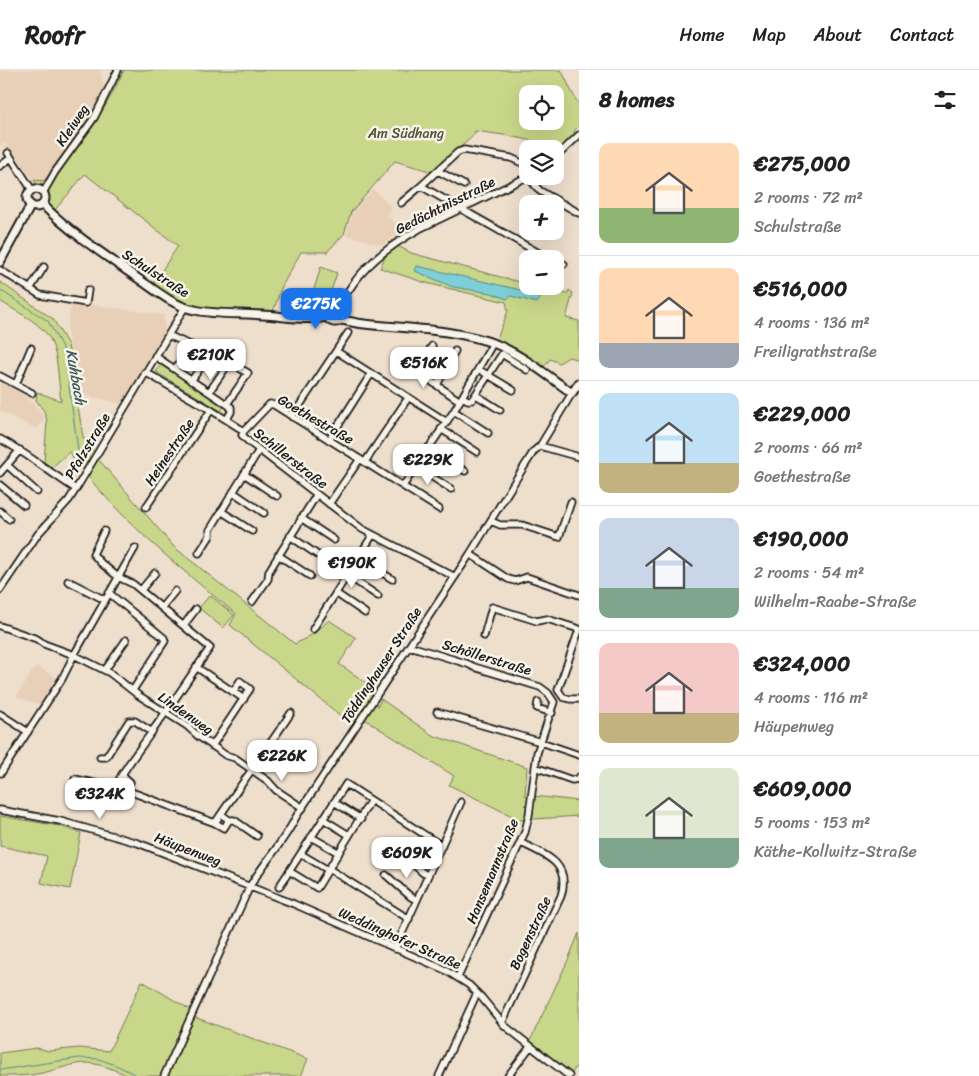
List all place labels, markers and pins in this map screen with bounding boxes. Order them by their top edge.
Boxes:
pin: €275K [281,288,351,330]
pin: €210K [176,338,246,381]
pin: €516K [389,346,459,389]
pin: €229K [393,444,463,486]
pin: €190K [317,546,387,589]
pin: €226K [247,740,317,782]
pin: €324K [65,778,135,820]
pin: €609K [372,836,442,879]

